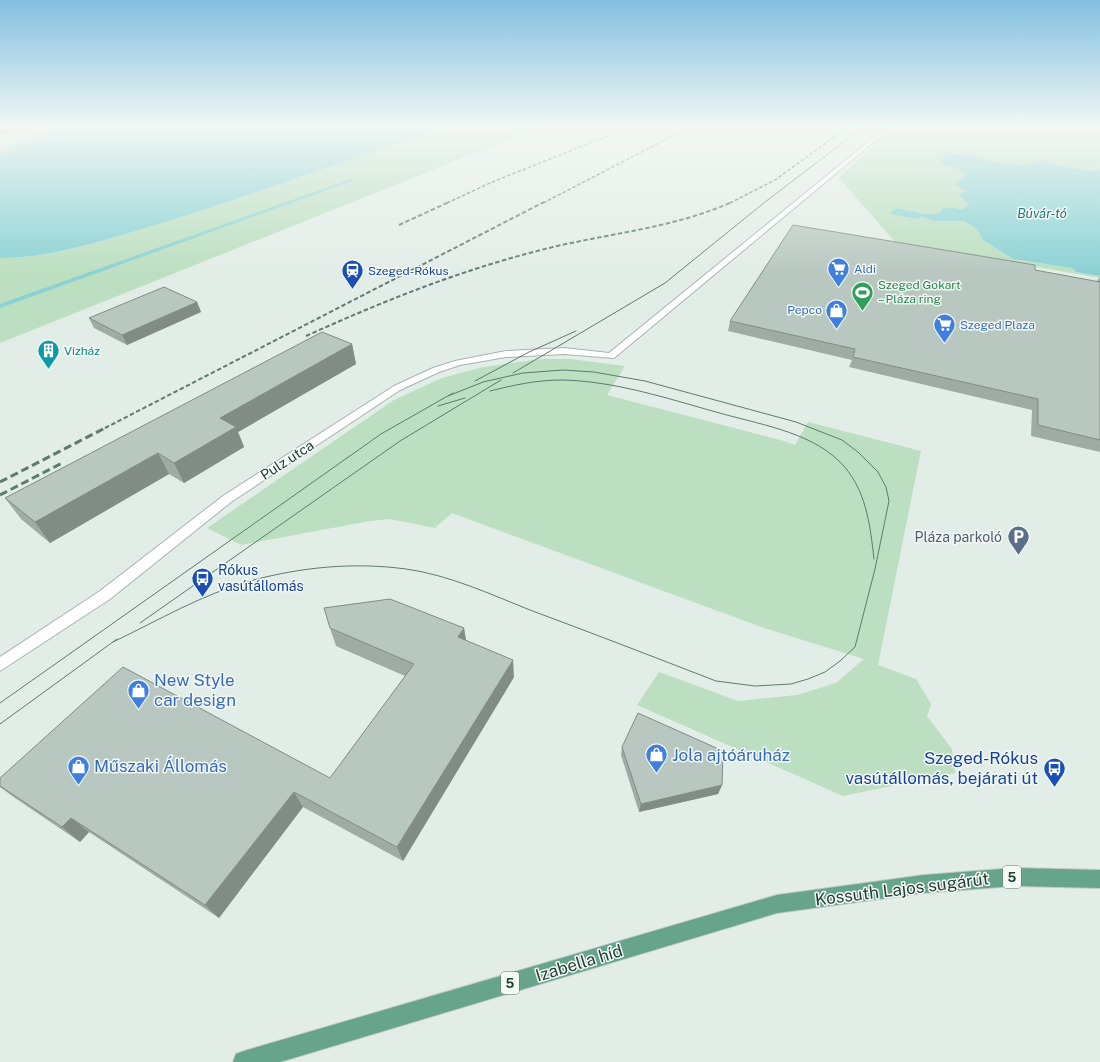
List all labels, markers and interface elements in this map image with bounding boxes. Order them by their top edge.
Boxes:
water label: Búvár-tó [1017,206,1067,221]
supermarket icon: Aldi [825,256,851,289]
station icon: Szeged-Rókus [340,258,366,291]
place label: Aldi [854,262,876,276]
place label: Szeged-Rókus [368,264,449,278]
place label: Szeged Gokart – Pláza ring [878,278,961,306]
sports icon: Szeged Gokart – Pláza ring [850,279,876,312]
shop icon: Pepco [824,297,850,330]
place label: Pepco [787,303,822,317]
supermarket icon: Szeged Plaza [932,312,958,345]
place label: Szeged Plaza [960,318,1035,332]
building icon: Vízház [35,338,61,371]
place label: Vízház [64,344,100,358]
street label: Pulz utca [257,437,317,483]
parking icon: Pláza parkoló [1005,524,1031,557]
place label: Pláza parkoló [915,529,1002,545]
place label: Rókus vasútállomás [218,562,304,594]
bus stop icon: Rókus vasútállomás [189,565,215,598]
place label: New Style car design [154,670,236,710]
shop icon: New Style car design [126,677,152,710]
shop icon: Jola ajtóáruház [643,742,669,775]
place label: Jola ajtóáruház [672,745,790,765]
place label: Szeged-Rókus vasútállomás, bejárati út [845,748,1038,788]
shop icon: Műszaki Állomás [66,753,92,786]
bus stop icon: Szeged-Rókus vasútállomás, bejárati út [1041,755,1067,788]
place label: Műszaki Állomás [94,756,227,776]
road number: 5 [1003,866,1021,888]
street label: Kossuth Lajos sugárút [814,868,990,910]
street label: Izabella híd [533,940,625,986]
road number: 5 [501,972,519,994]

